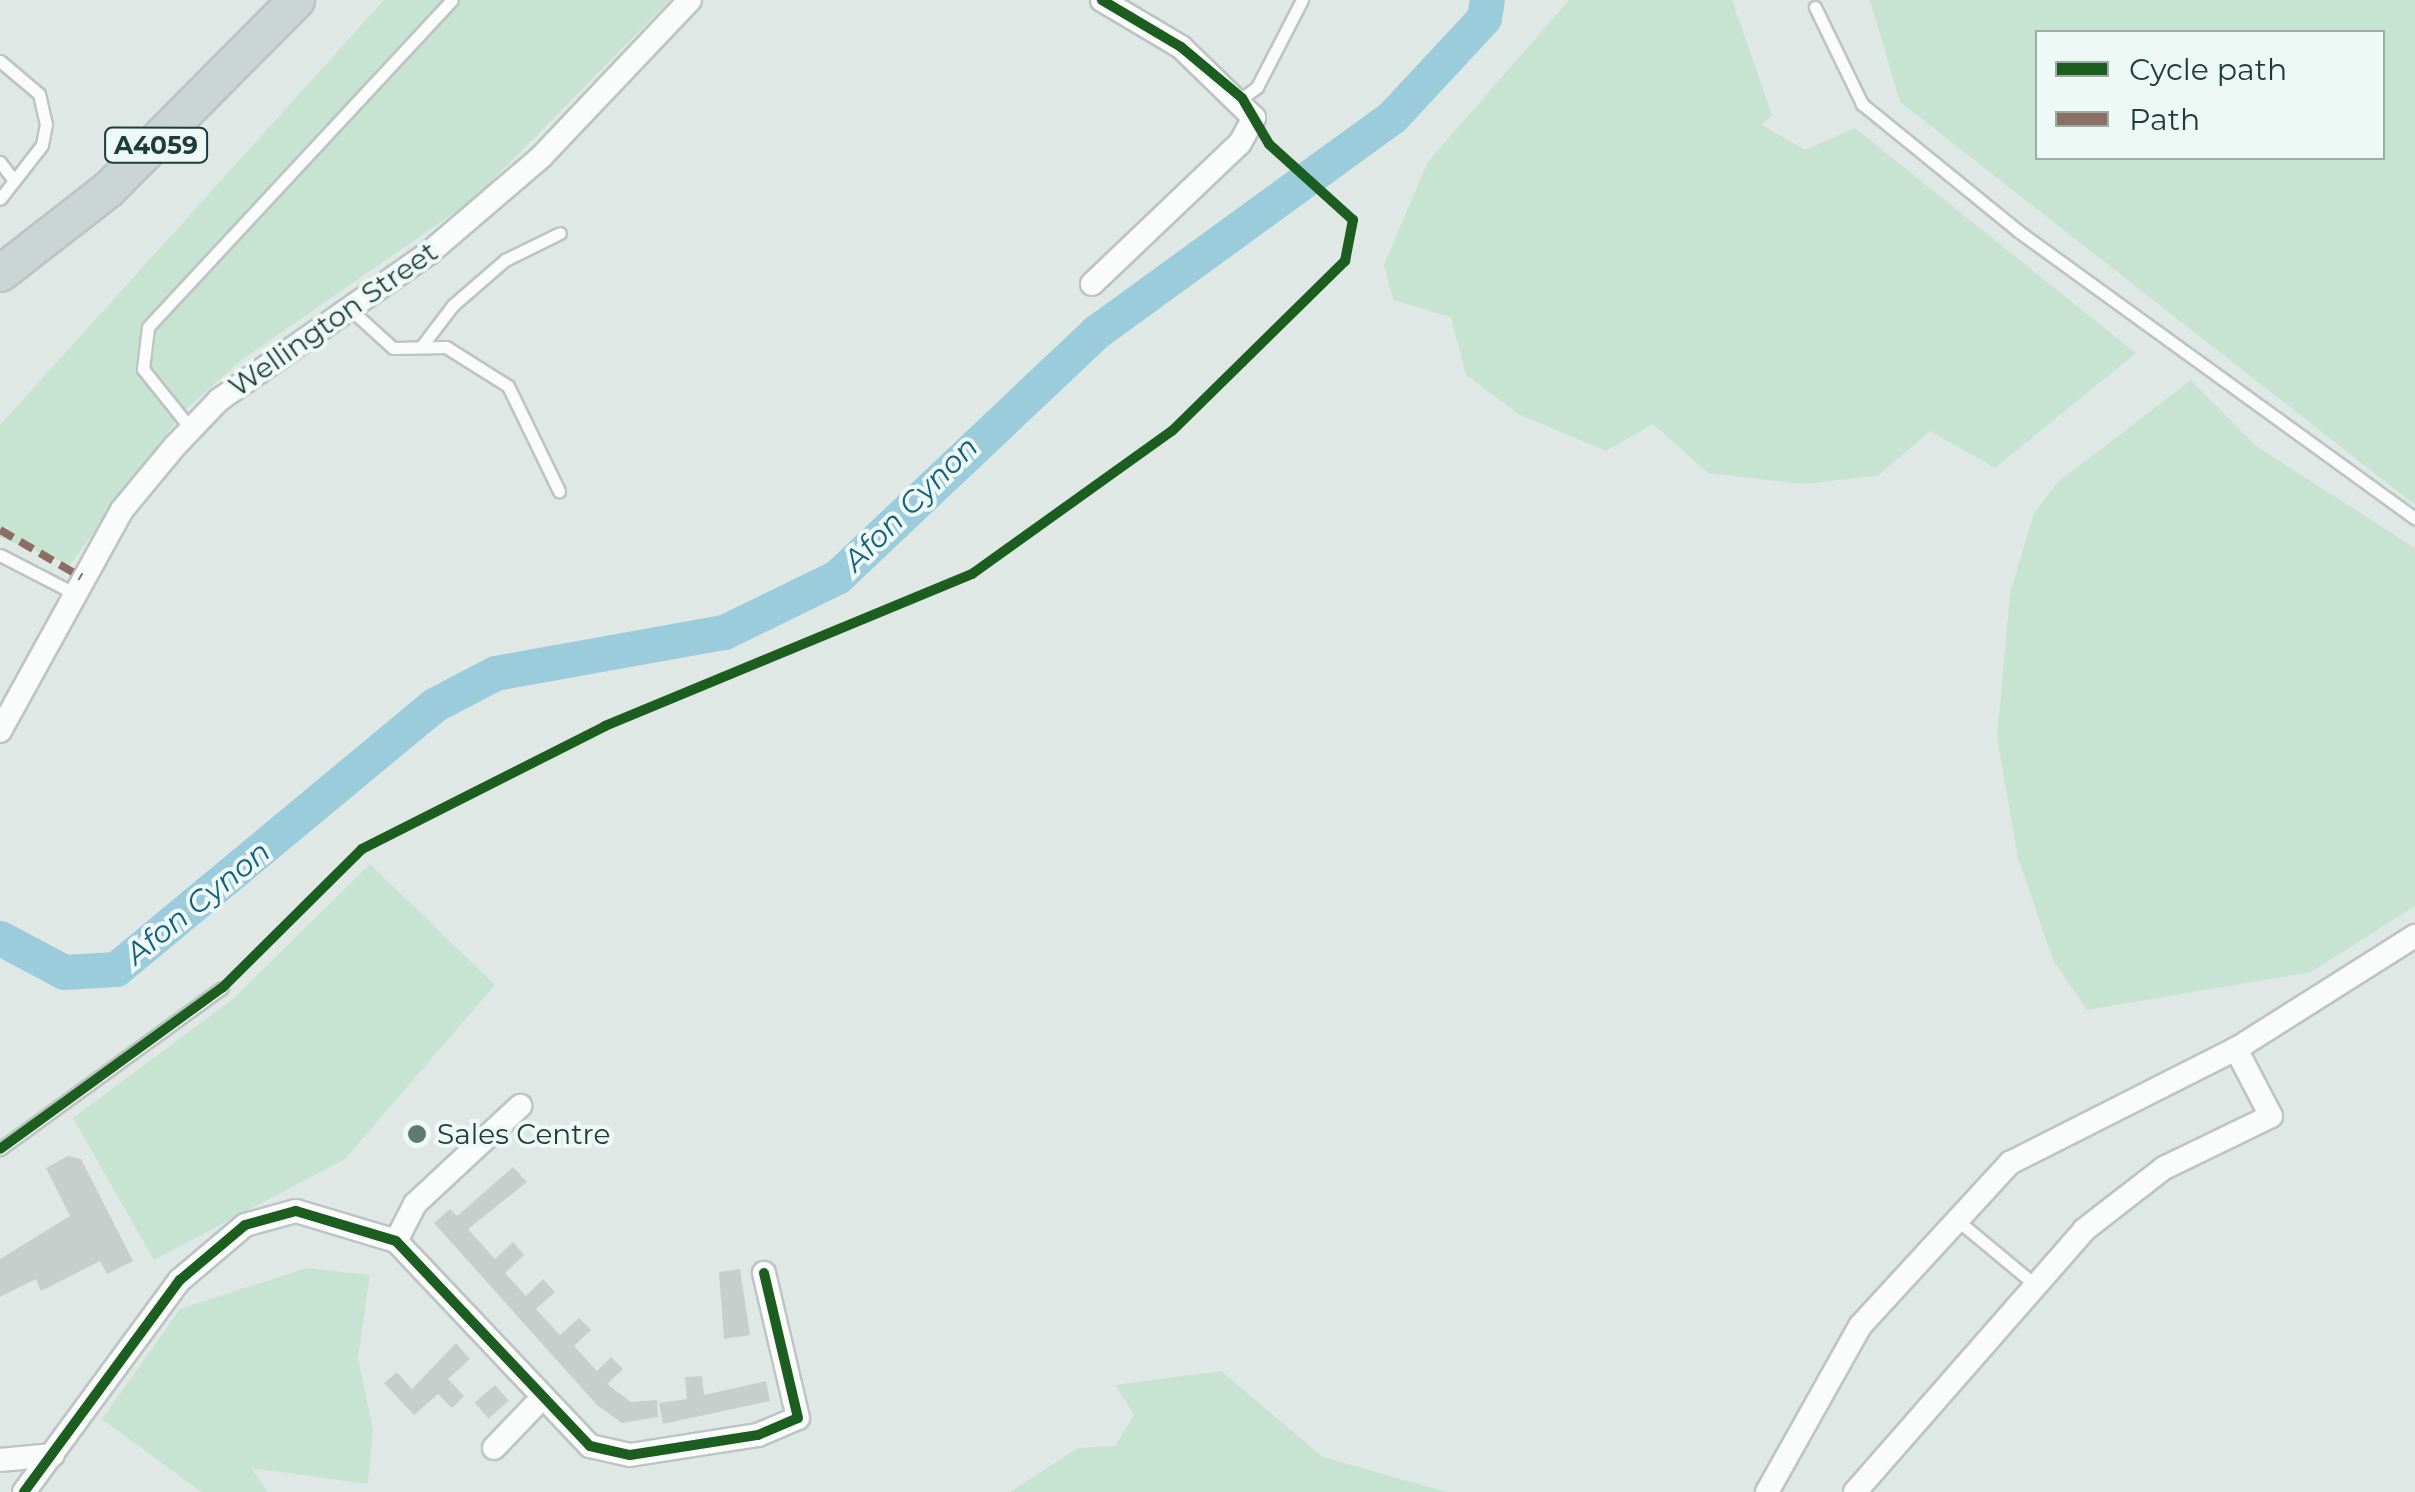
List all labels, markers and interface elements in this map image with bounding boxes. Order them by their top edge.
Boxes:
legend [2035,30,2385,160]
text: Cycle path [2129,51,2287,88]
text: Path [2129,101,2200,138]
road number: A4059 [104,125,208,165]
street label: Wellington Street [222,235,444,403]
water label: Afon Cynon [836,429,986,579]
water label: Afon Cynon [118,834,278,972]
place label: Sales Centre [437,1117,610,1151]
marker: Sales Centre [406,1123,428,1145]

